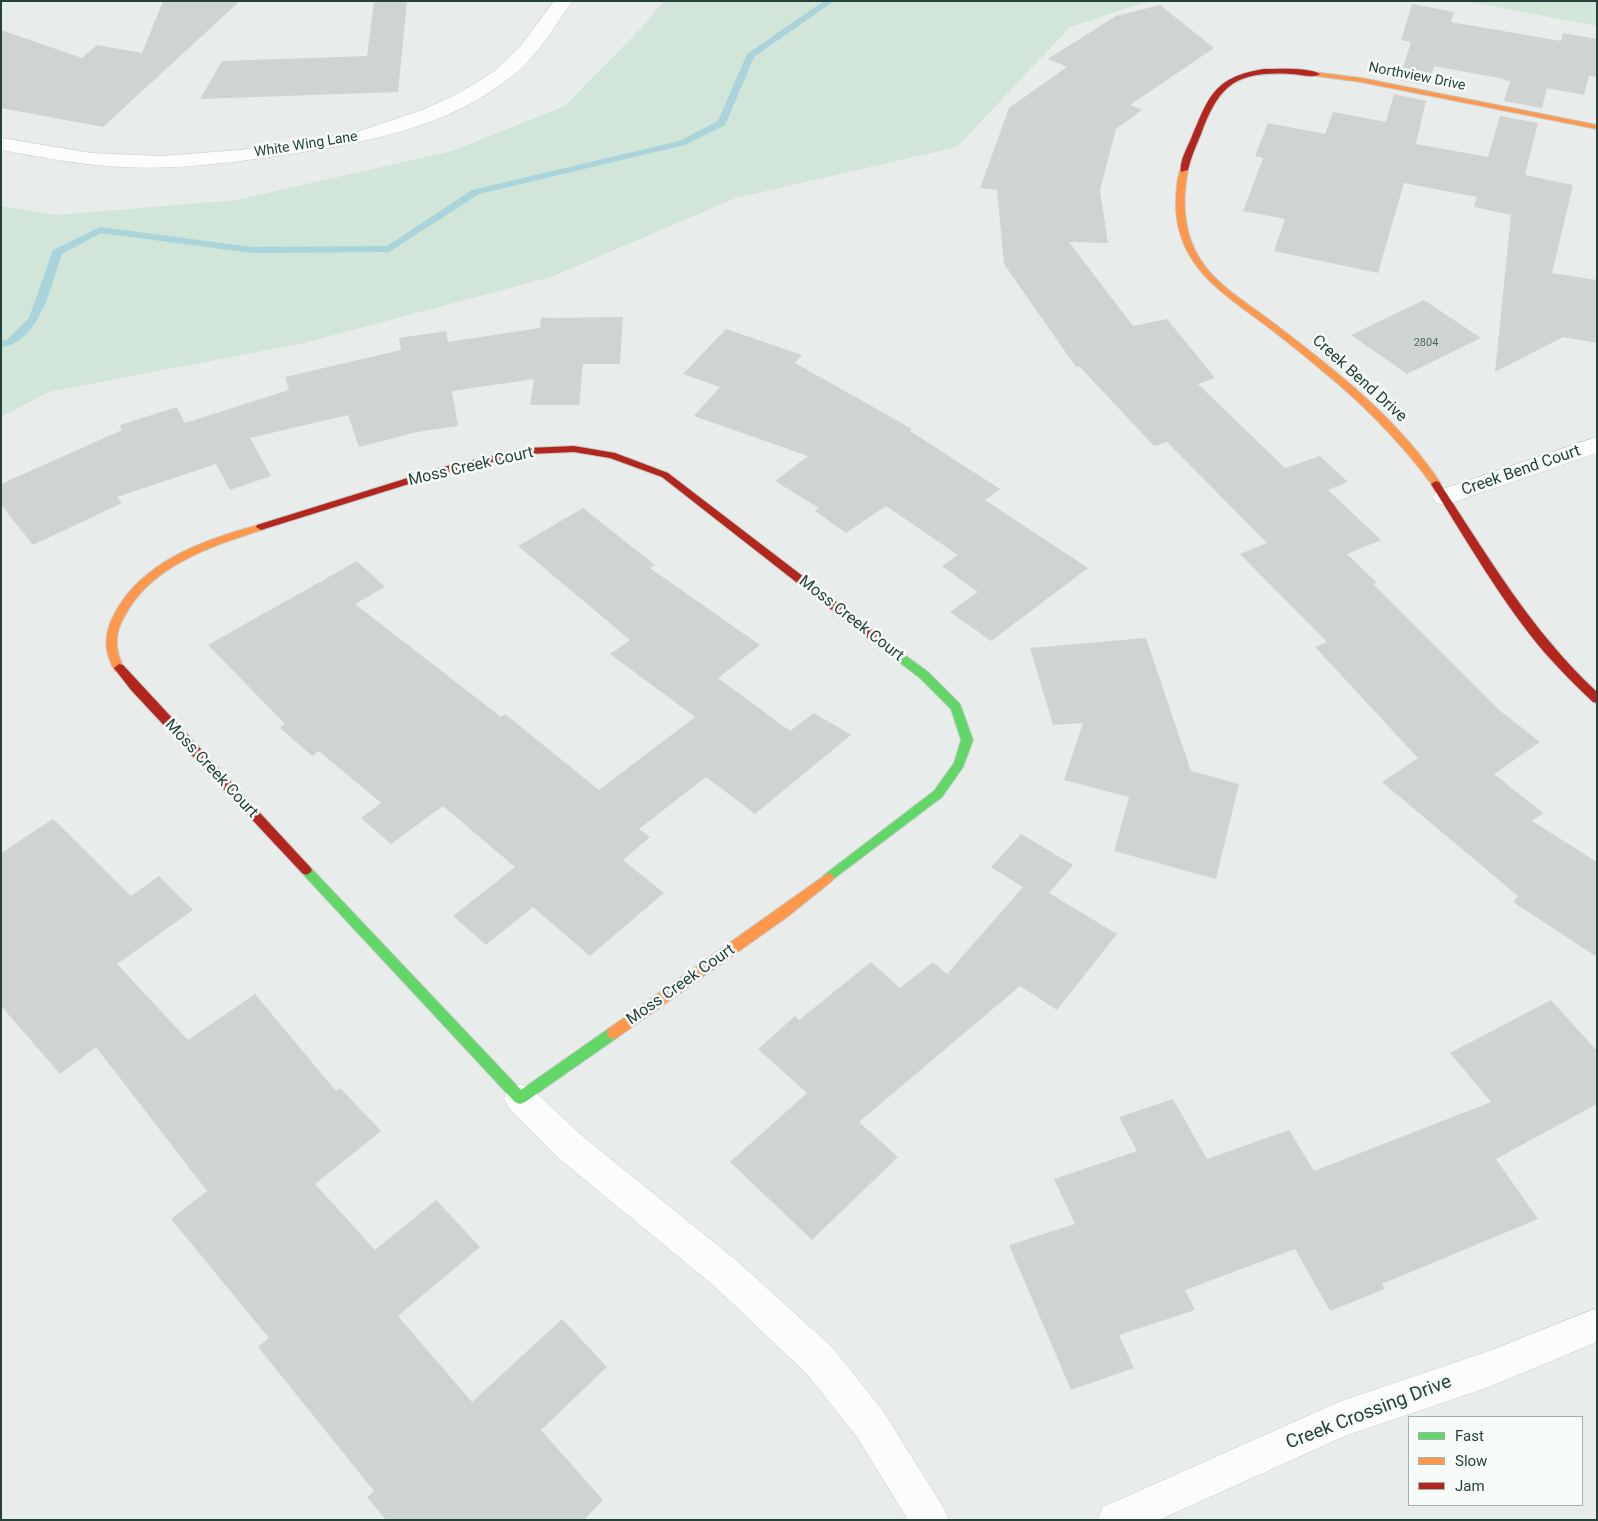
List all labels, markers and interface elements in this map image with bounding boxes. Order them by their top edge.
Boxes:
street label: Northview Drive [1367,59,1467,95]
street label: White Wing Lane [253,129,359,161]
street label: Creek Bend Drive [1308,331,1410,427]
house number: 2804 [1414,336,1438,350]
street label: Creek Bend Court [1459,442,1583,500]
street label: Moss Creek Court [407,443,535,491]
street label: Moss Creek Court [795,572,907,666]
street label: Moss Creek Court [160,716,262,822]
street label: Moss Creek Court [623,941,739,1029]
street label: Creek Crossing Drive [1283,1371,1455,1455]
legend [1408,1416,1583,1506]
text: Fast [1455,1427,1484,1445]
text: Slow [1455,1452,1487,1470]
text: Jam [1455,1477,1485,1495]

